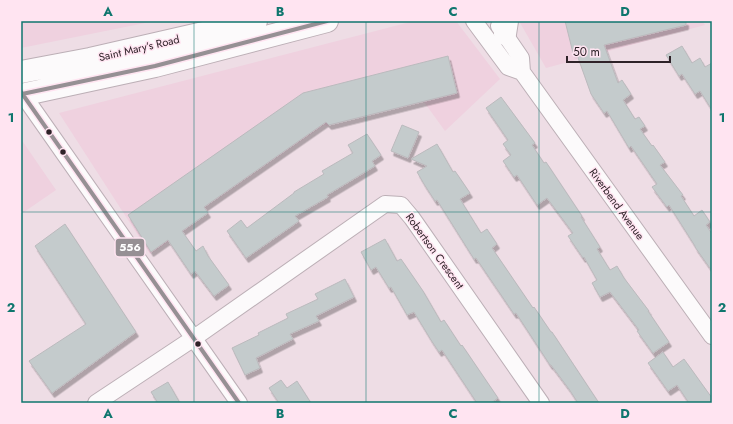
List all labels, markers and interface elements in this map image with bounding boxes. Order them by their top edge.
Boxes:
text: A [102,2,113,21]
text: B [276,2,285,21]
text: C [448,2,458,21]
text: D [620,2,630,21]
street label: Saint Mary’s Road [97,31,181,65]
scale bar [567,38,670,64]
text: 50 m [573,43,600,61]
text: 1 [8,108,14,127]
text: 1 [719,108,725,127]
unlabelled marker [44,127,54,137]
unlabelled marker [58,147,68,157]
street label: Riverbend Avenue [586,165,649,243]
street label: Robertson Crescent [402,210,468,293]
line badge: 556 [115,238,145,257]
text: 556 [119,239,141,255]
text: 2 [7,298,15,317]
text: 2 [718,298,726,317]
unlabelled marker [193,339,203,349]
text: A [102,404,113,423]
text: B [276,404,285,423]
text: C [448,404,458,423]
text: D [620,404,630,423]

